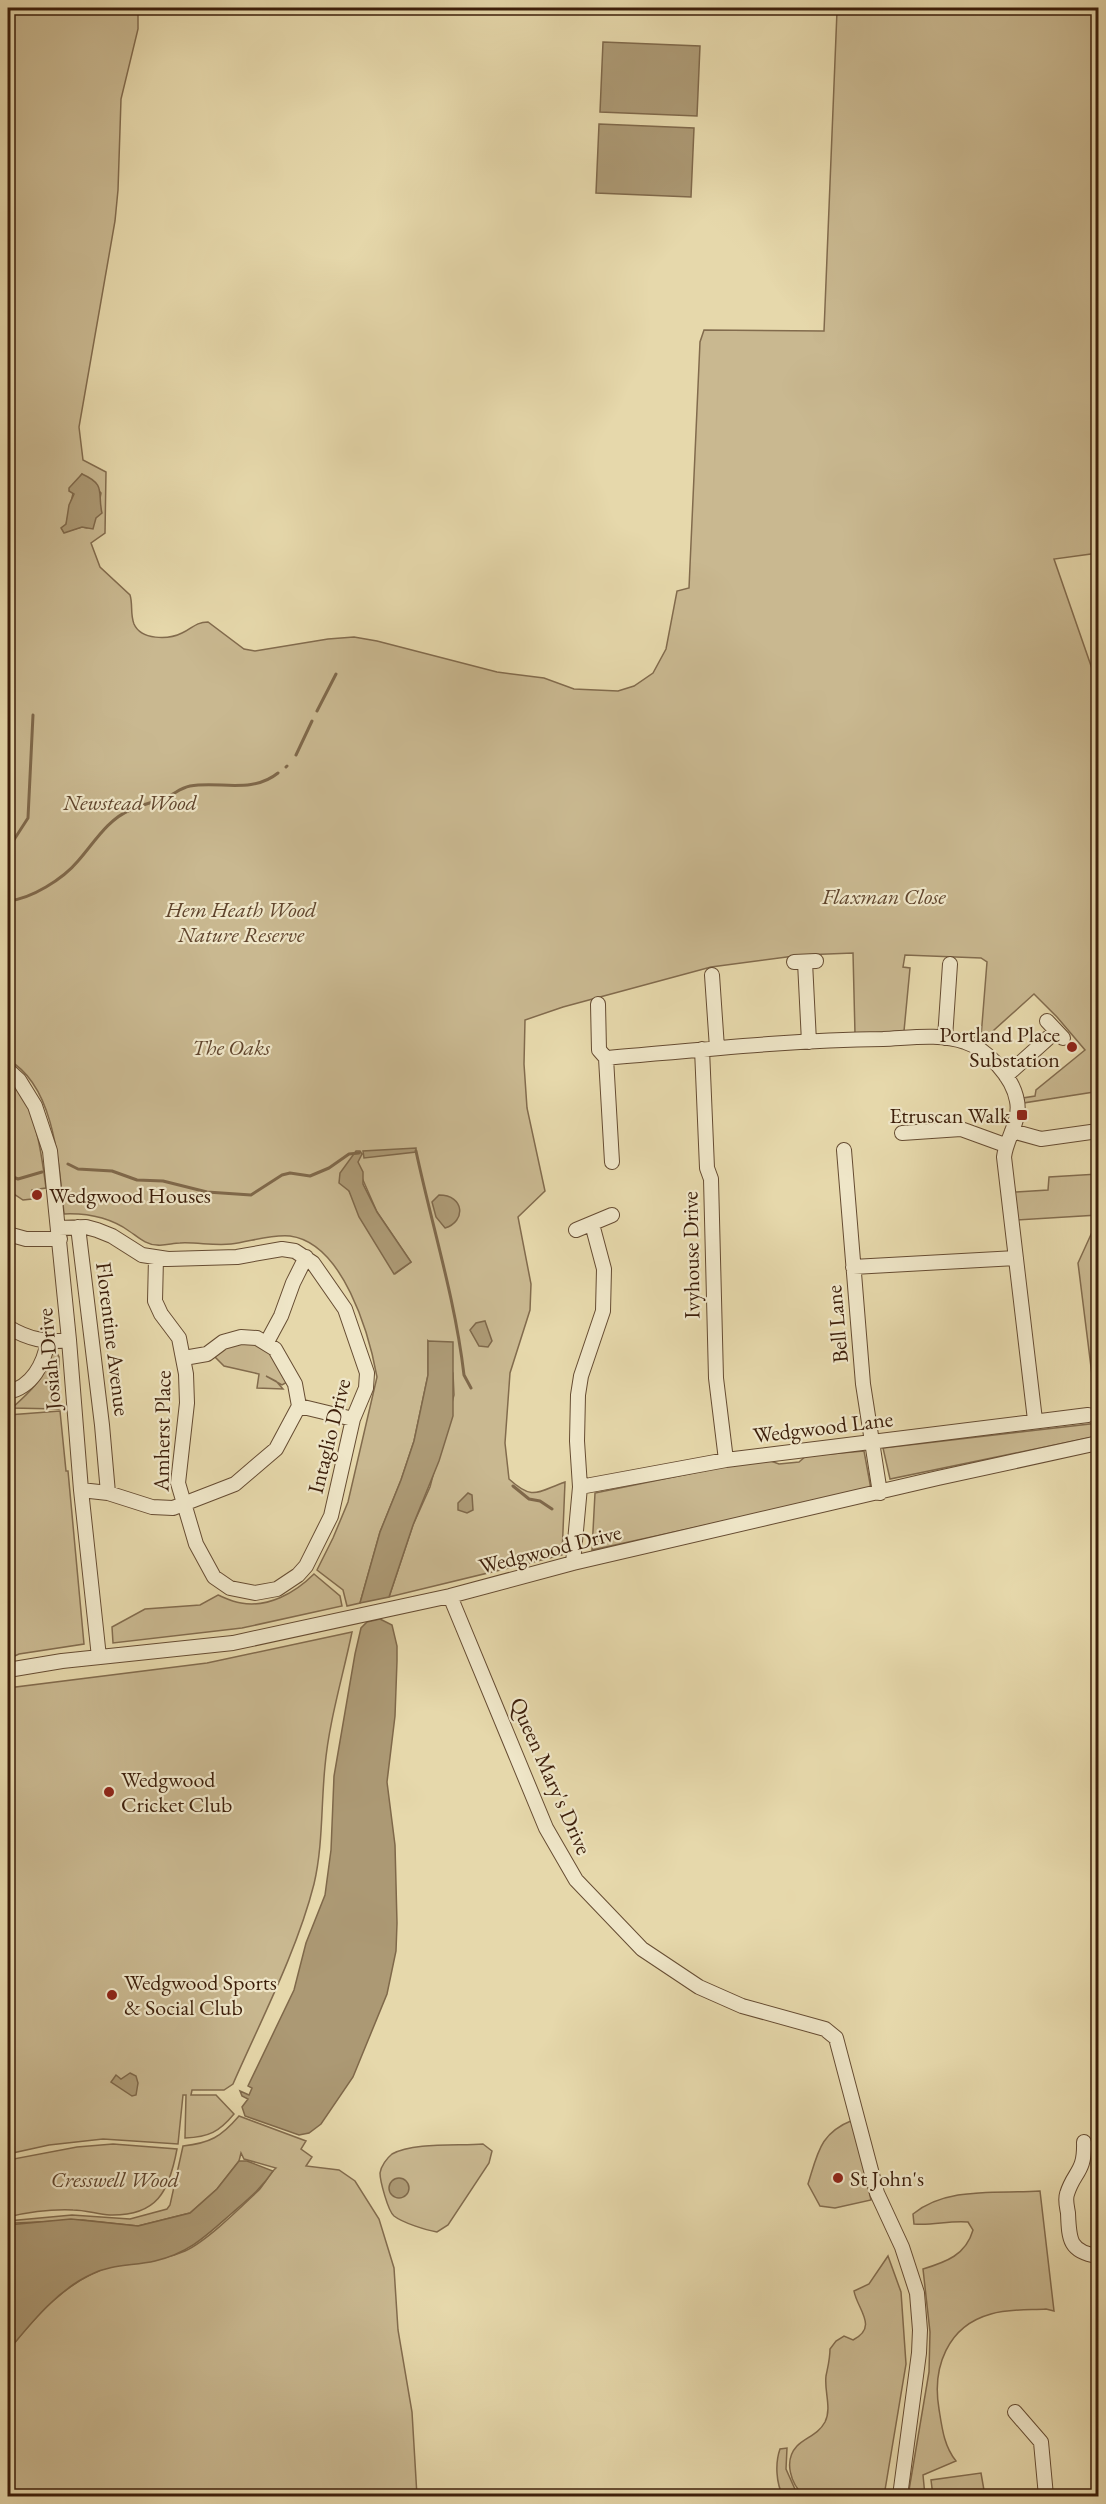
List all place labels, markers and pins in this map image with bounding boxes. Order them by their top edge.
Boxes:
place label: Portland Place Substation [939,1020,1060,1074]
marker: Portland Place Substation [1065,1040,1079,1054]
place label: Etruscan Walk [889,1101,1011,1130]
marker: Etruscan Walk [1015,1108,1029,1122]
place label: Wedgwood Houses [49,1181,211,1210]
marker: Wedgwood Houses [30,1188,44,1202]
place label: Wedgwood Cricket Club [121,1765,232,1819]
marker: Wedgwood Cricket Club [102,1785,116,1799]
place label: Wedgwood Sports & Social Club [124,1968,277,2022]
marker: Wedgwood Sports & Social Club [105,1988,119,2002]
place label: St John's [850,2164,924,2193]
marker: St John's [831,2171,845,2185]

